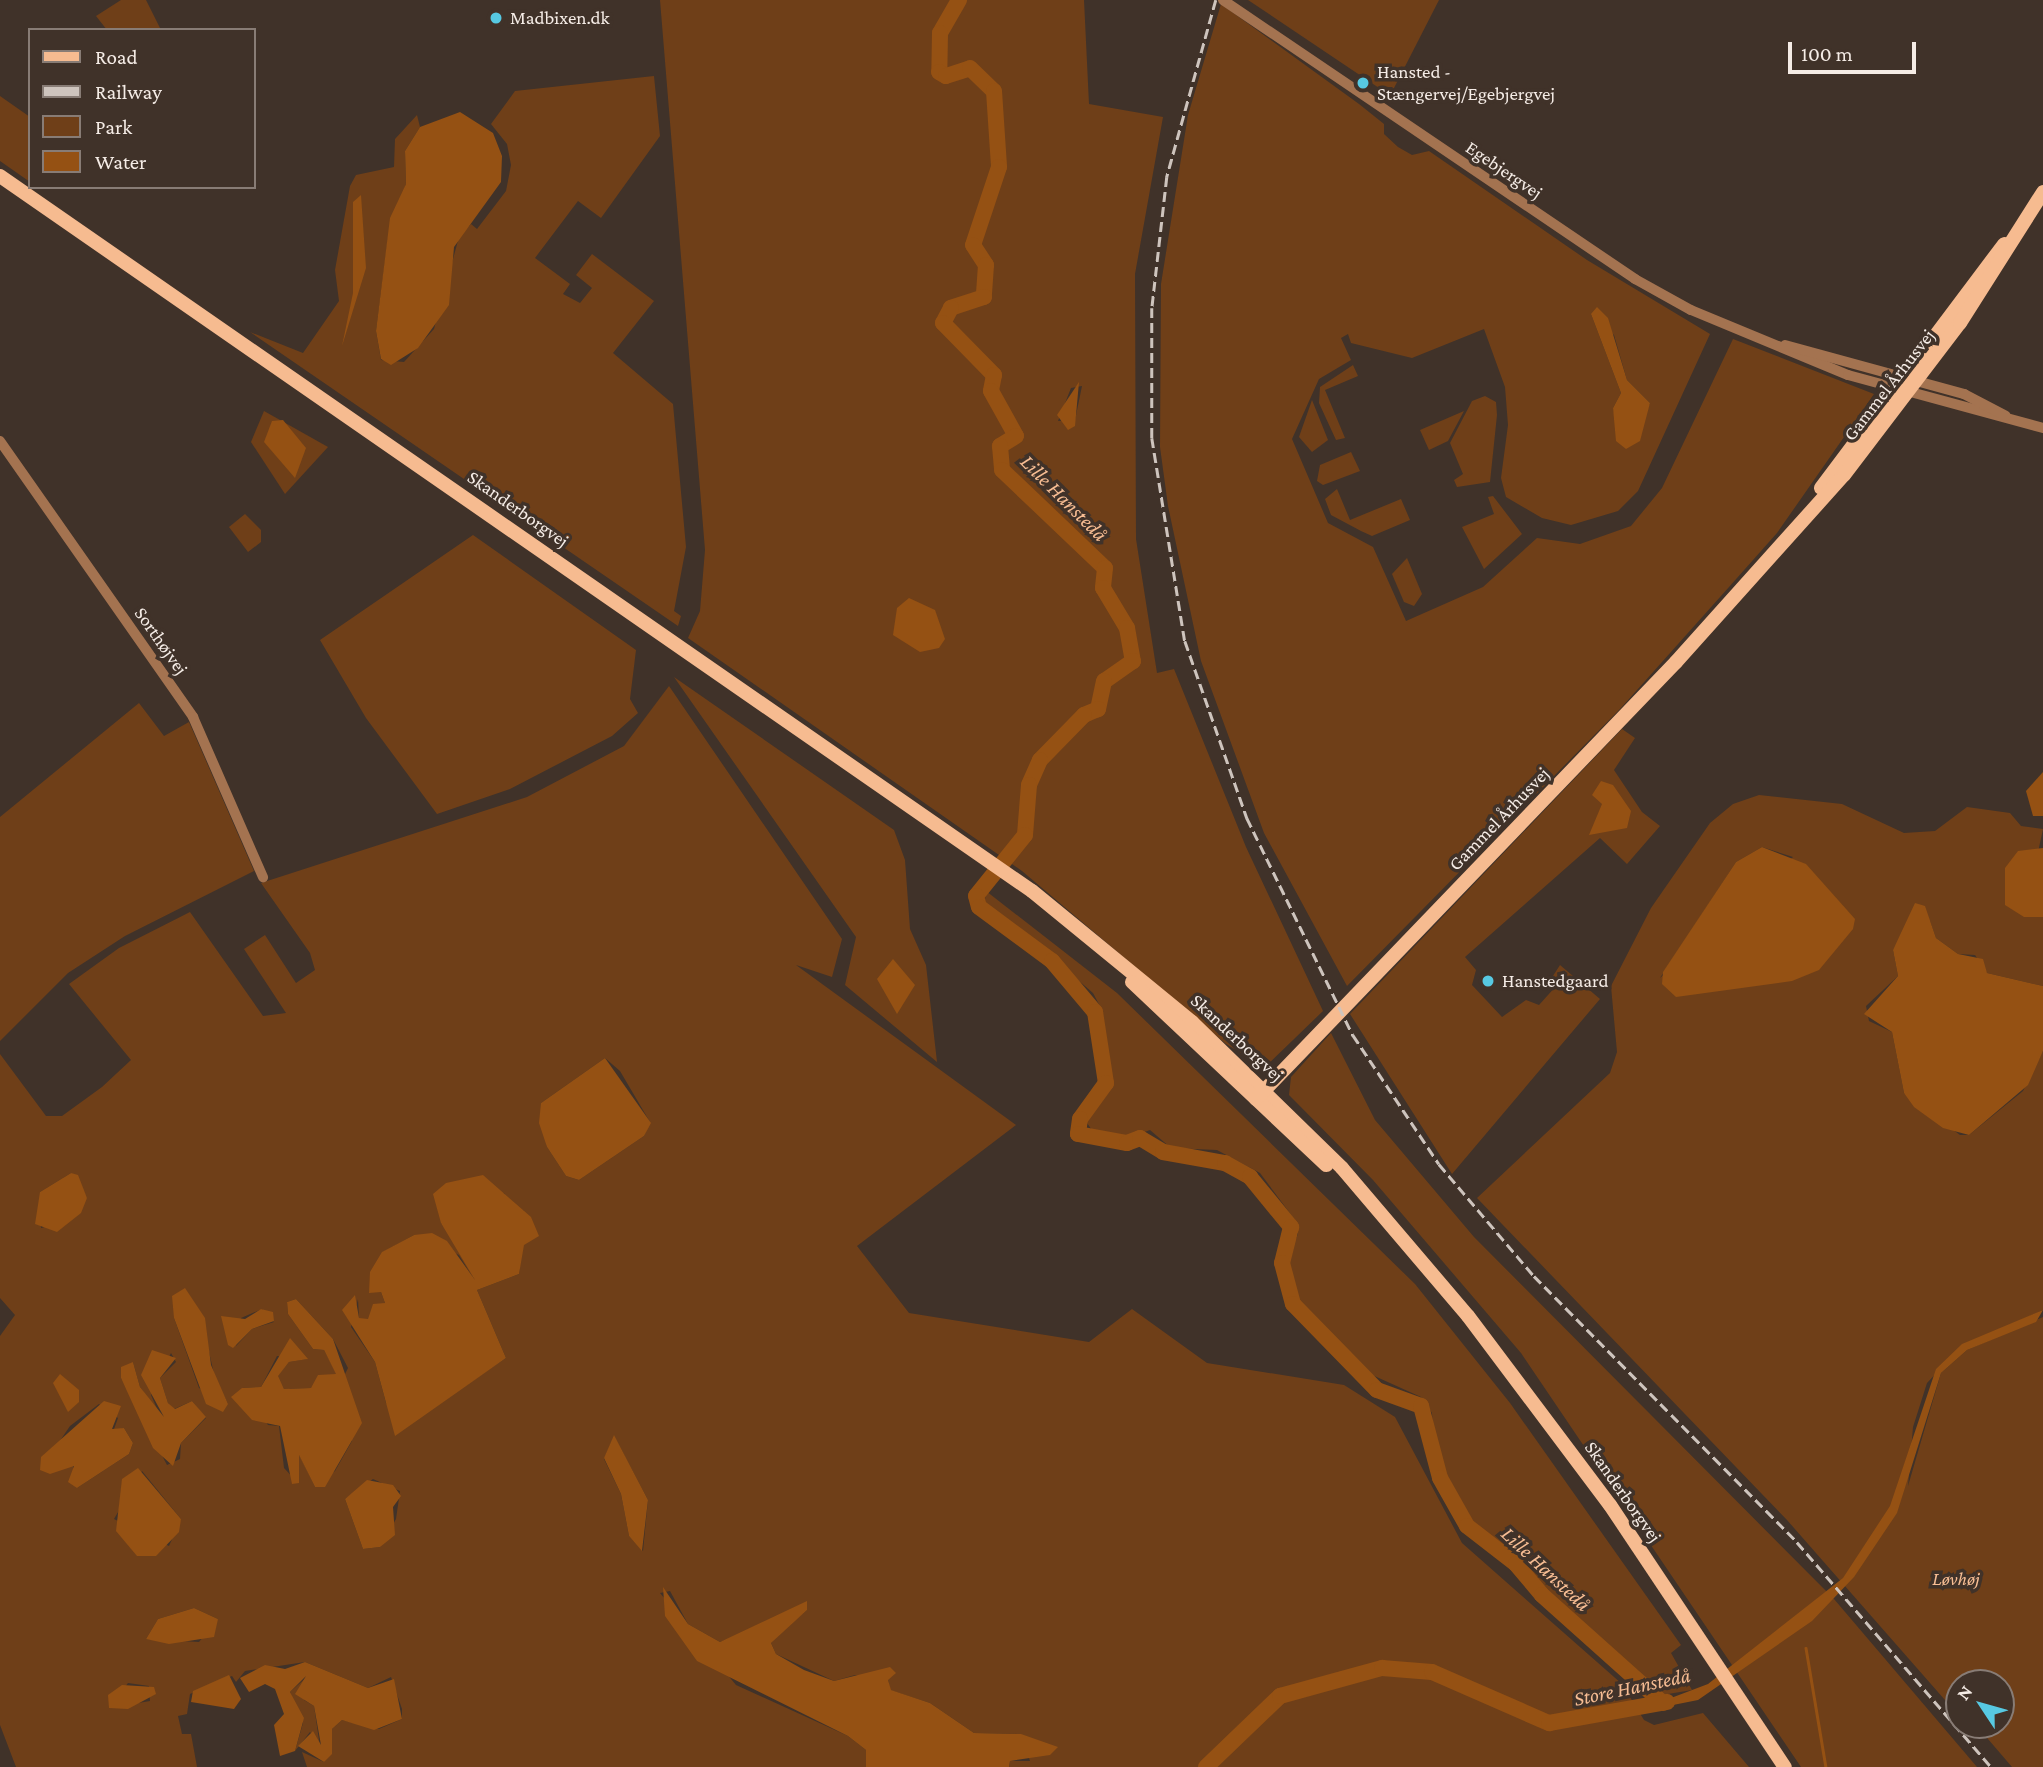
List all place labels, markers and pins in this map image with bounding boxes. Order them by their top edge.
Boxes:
place label: Madbixen.dk [510,7,610,29]
marker: Madbixen.dk [488,10,504,26]
place label: Hansted - Stængervej/Egebjergvej [1377,61,1555,105]
marker: Hansted - Stængervej/Egebjergvej [1355,75,1371,91]
place label: Hanstedgaard [1502,970,1608,992]
marker: Hanstedgaard [1480,973,1496,989]

